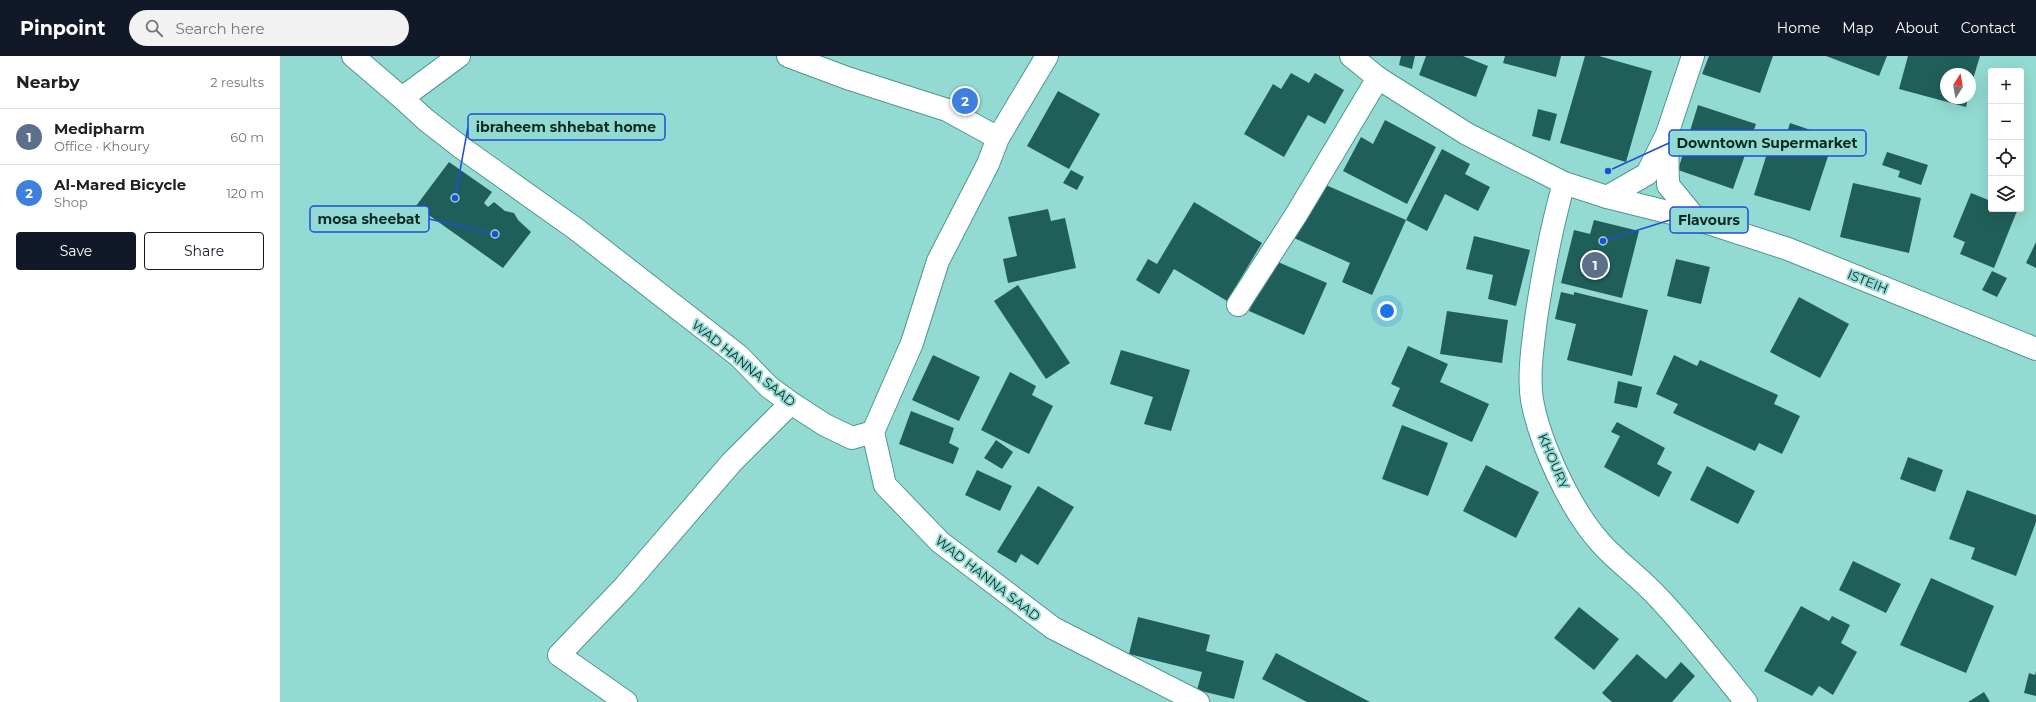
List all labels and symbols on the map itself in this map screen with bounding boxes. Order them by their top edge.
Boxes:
north arrow [1940,68,1976,104]
pin: 2 [952,86,978,116]
callout: ibraheem shhebat home [468,114,665,140]
text: ibraheem shhebat home [476,118,656,136]
callout: Downtown Supermarket [1669,130,1866,156]
text: Downtown Supermarket [1677,134,1858,152]
callout: mosa sheebat [310,206,429,232]
callout: Flavours [1670,207,1748,233]
text: mosa sheebat [317,210,421,228]
text: Flavours [1678,211,1741,229]
pin: 1 [1582,250,1608,280]
street label: ISTEIH [1845,266,1891,296]
your location [1377,301,1397,321]
street label: WAD HANNA SAAD [689,316,799,410]
street label: KHOURY [1535,431,1573,492]
street label: WAD HANNA SAAD [932,532,1044,624]

